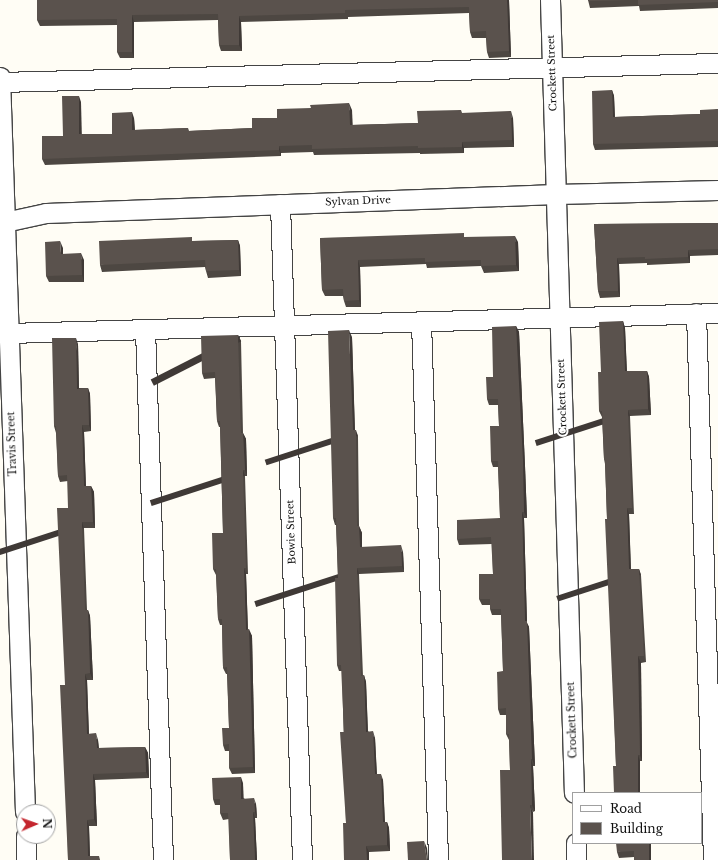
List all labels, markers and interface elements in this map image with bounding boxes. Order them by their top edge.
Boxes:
street label: Crockett Street [545,35,559,111]
street label: Sylvan Drive [325,194,391,208]
street label: Crockett Street [555,359,569,435]
street label: Travis Street [5,412,19,476]
street label: Bowie Street [284,500,298,564]
street label: Crockett Street [565,682,579,758]
legend [572,792,702,844]
text: Road [610,801,642,816]
north arrow [16,804,56,844]
text: N [40,818,54,829]
text: Building [610,821,663,836]

